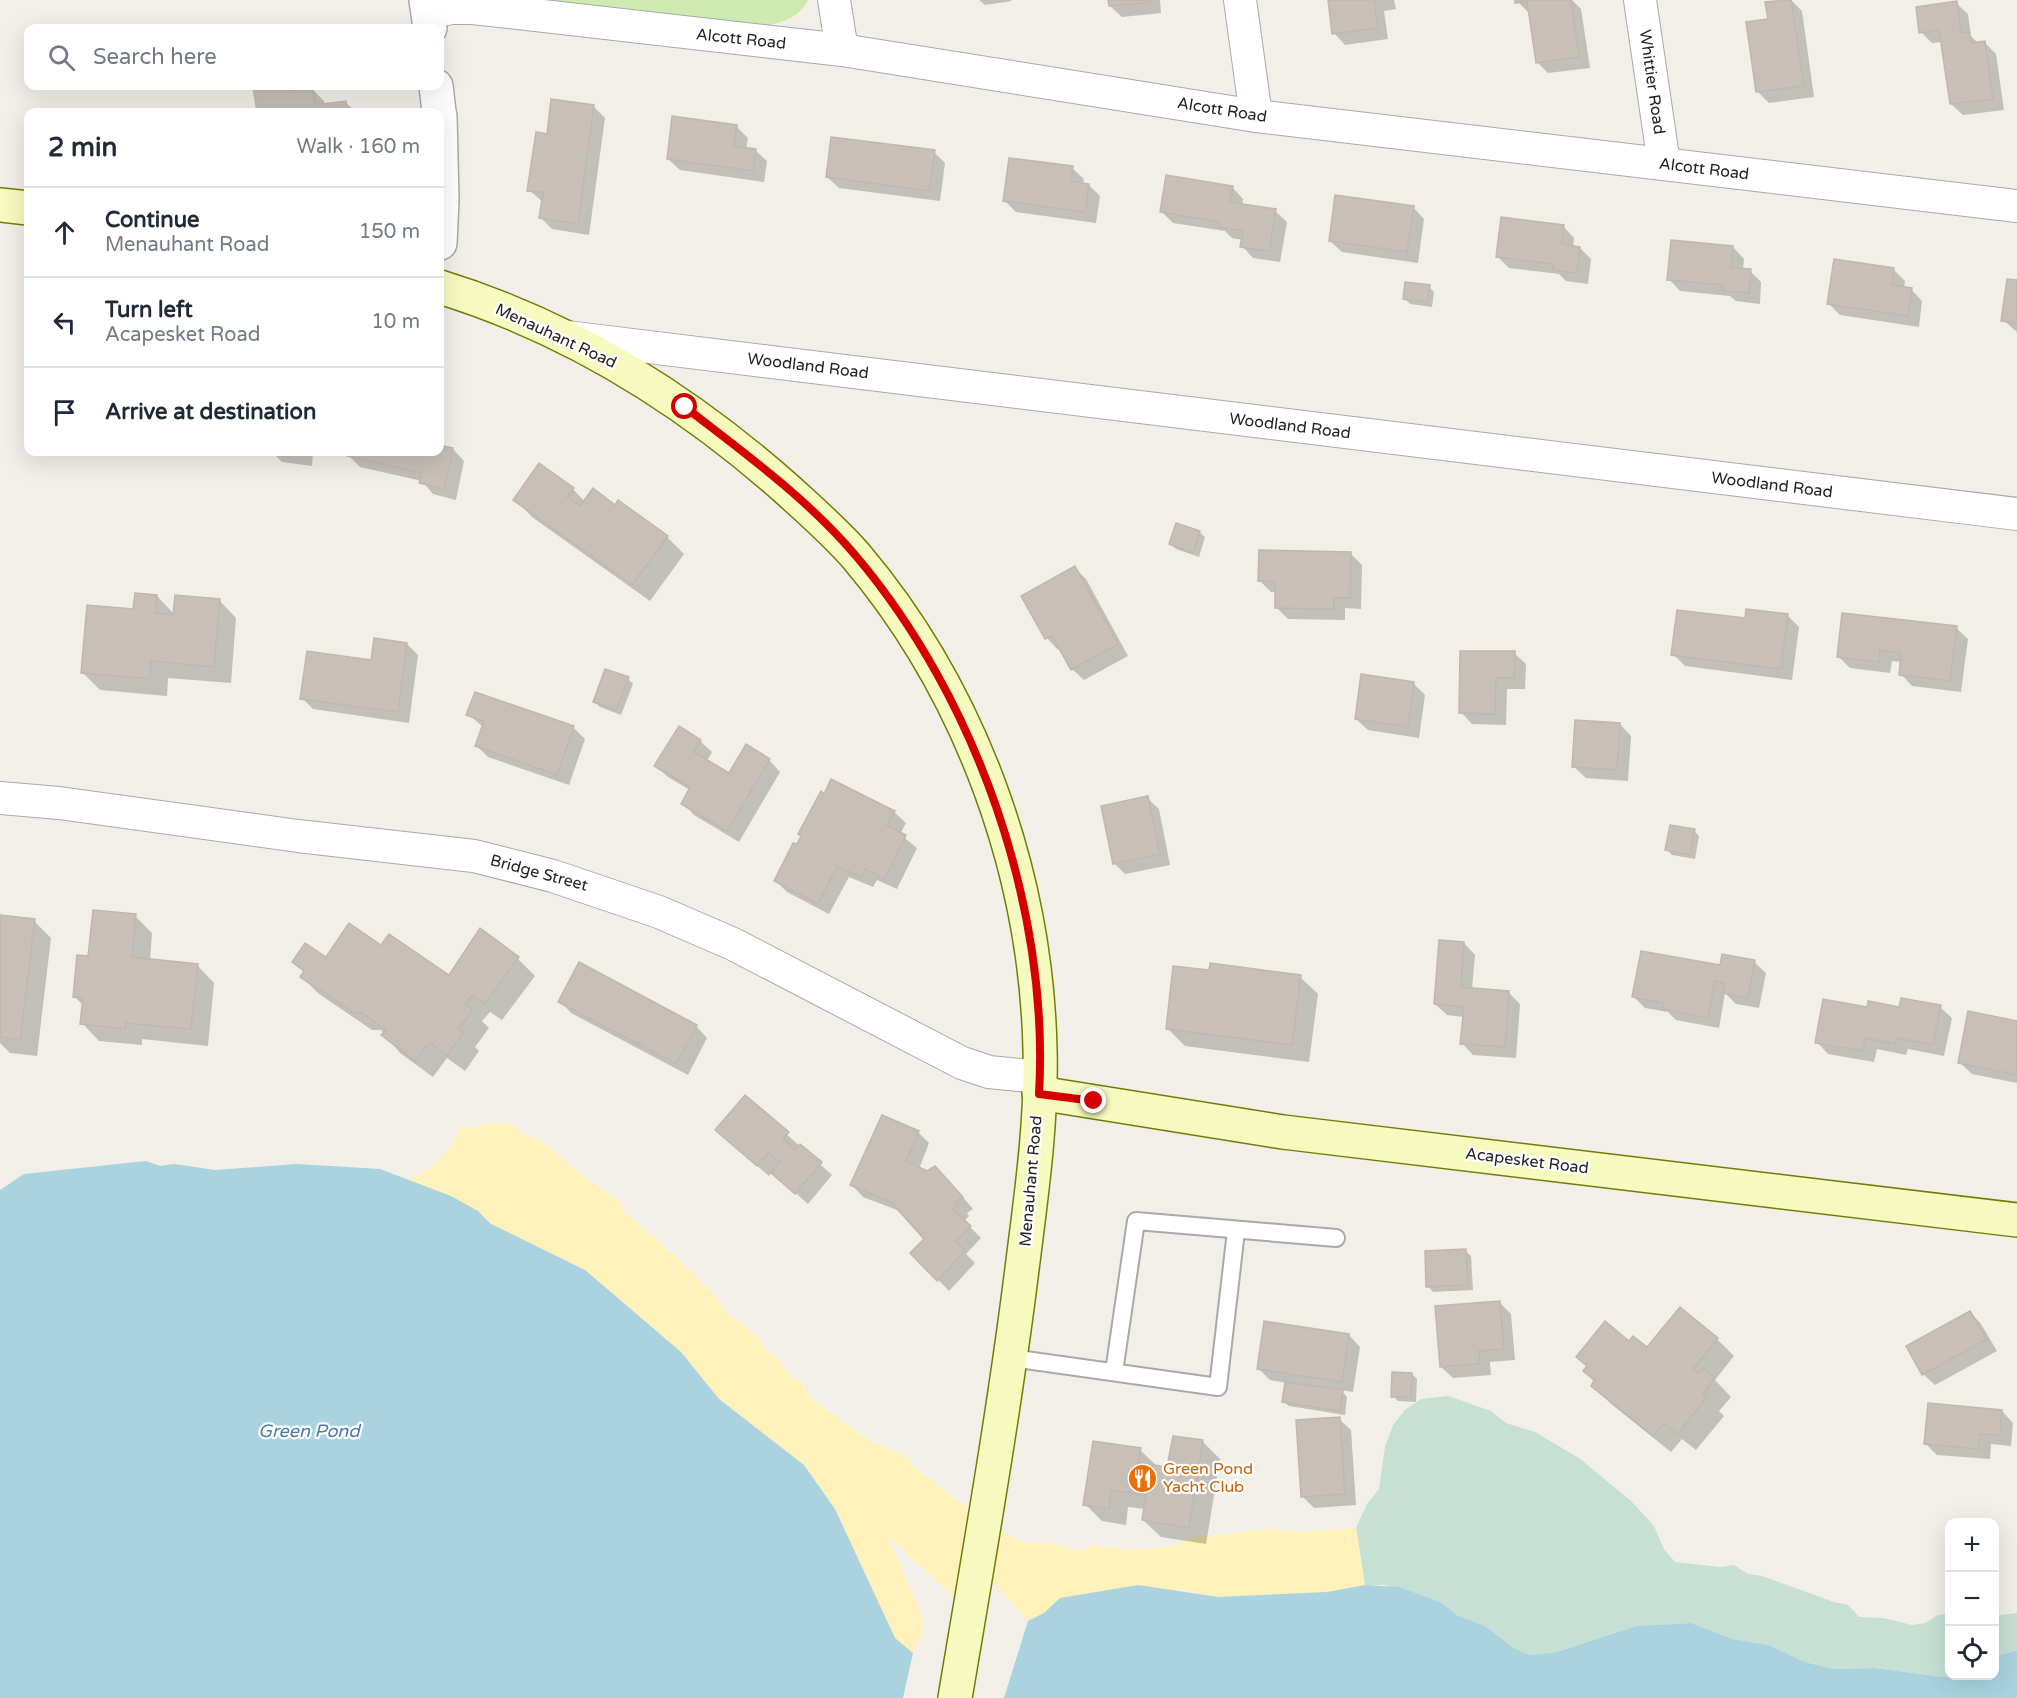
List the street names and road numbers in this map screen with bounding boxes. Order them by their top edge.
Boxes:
street label: Alcott Road [695,24,787,54]
street label: Whittier Road [1635,28,1669,136]
street label: Alcott Road [1176,93,1268,127]
street label: Alcott Road [1658,154,1750,184]
street label: Menauhant Road [492,299,620,373]
street label: Woodland Road [746,349,870,383]
street label: Woodland Road [1228,409,1352,443]
street label: Woodland Road [1710,468,1834,502]
street label: Bridge Street [488,850,590,896]
street label: Menauhant Road [1015,1115,1047,1247]
street label: Acapesket Road [1464,1144,1590,1178]

